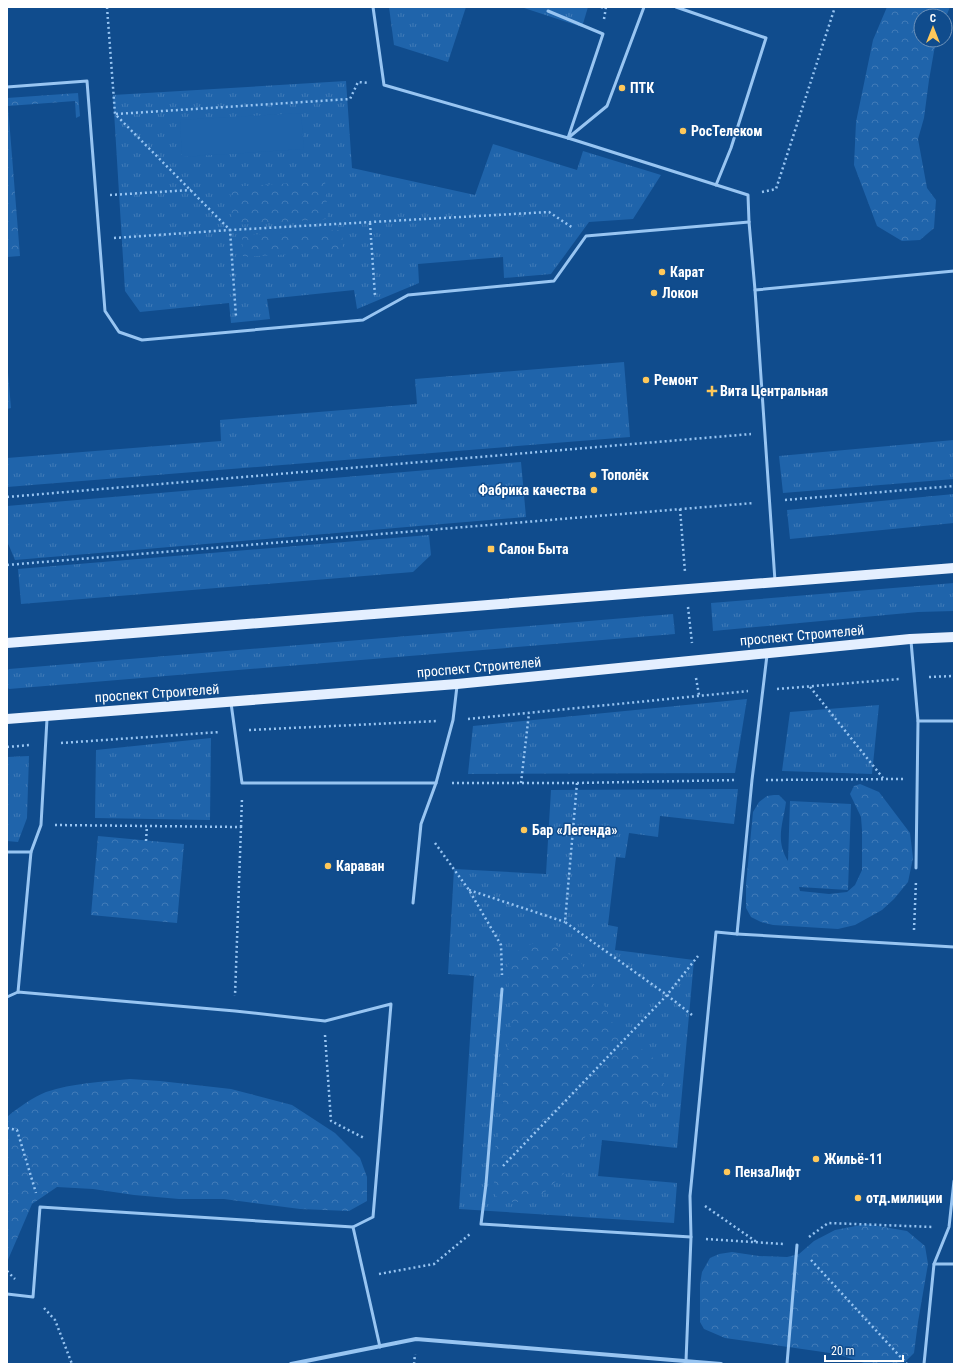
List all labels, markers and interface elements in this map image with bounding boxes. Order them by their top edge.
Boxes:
north arrow [913,8,953,48]
text: С [930,12,936,25]
place label: ПТК [630,80,654,96]
marker: ПТК [617,83,627,93]
place label: РосТелеком [691,123,763,139]
marker: РосТелеком [678,126,688,136]
place label: Карат [670,264,705,280]
marker: Карат [657,267,667,277]
place label: Локон [662,285,698,301]
marker: Локон [649,288,659,298]
place label: Ремонт [654,372,699,388]
marker: Ремонт [641,375,651,385]
place label: Вита Центральная [720,383,828,399]
marker: Вита Центральная [707,386,717,396]
place label: Тополёк [601,467,649,483]
marker: Тополёк [588,470,598,480]
place label: Фабрика качества [478,482,586,498]
marker: Фабрика качества [589,485,599,495]
place label: Салон Быта [499,541,569,557]
marker: Салон Быта [486,544,496,554]
street label: проспект Строителей [739,622,865,648]
street label: проспект Строителей [416,654,542,680]
street label: проспект Строителей [94,681,220,705]
place label: Бар «Легенда» [532,822,618,838]
marker: Бар «Легенда» [519,825,529,835]
place label: Караван [336,858,385,874]
marker: Караван [323,861,333,871]
place label: Жильё-11 [824,1151,883,1167]
marker: Жильё-11 [811,1154,821,1164]
place label: ПензаЛифт [735,1164,801,1180]
marker: ПензаЛифт [722,1167,732,1177]
place label: отд.милиции [866,1190,943,1206]
marker: отд.милиции [853,1193,863,1203]
scale bar [825,1337,903,1363]
text: 20 m [831,1344,855,1358]

